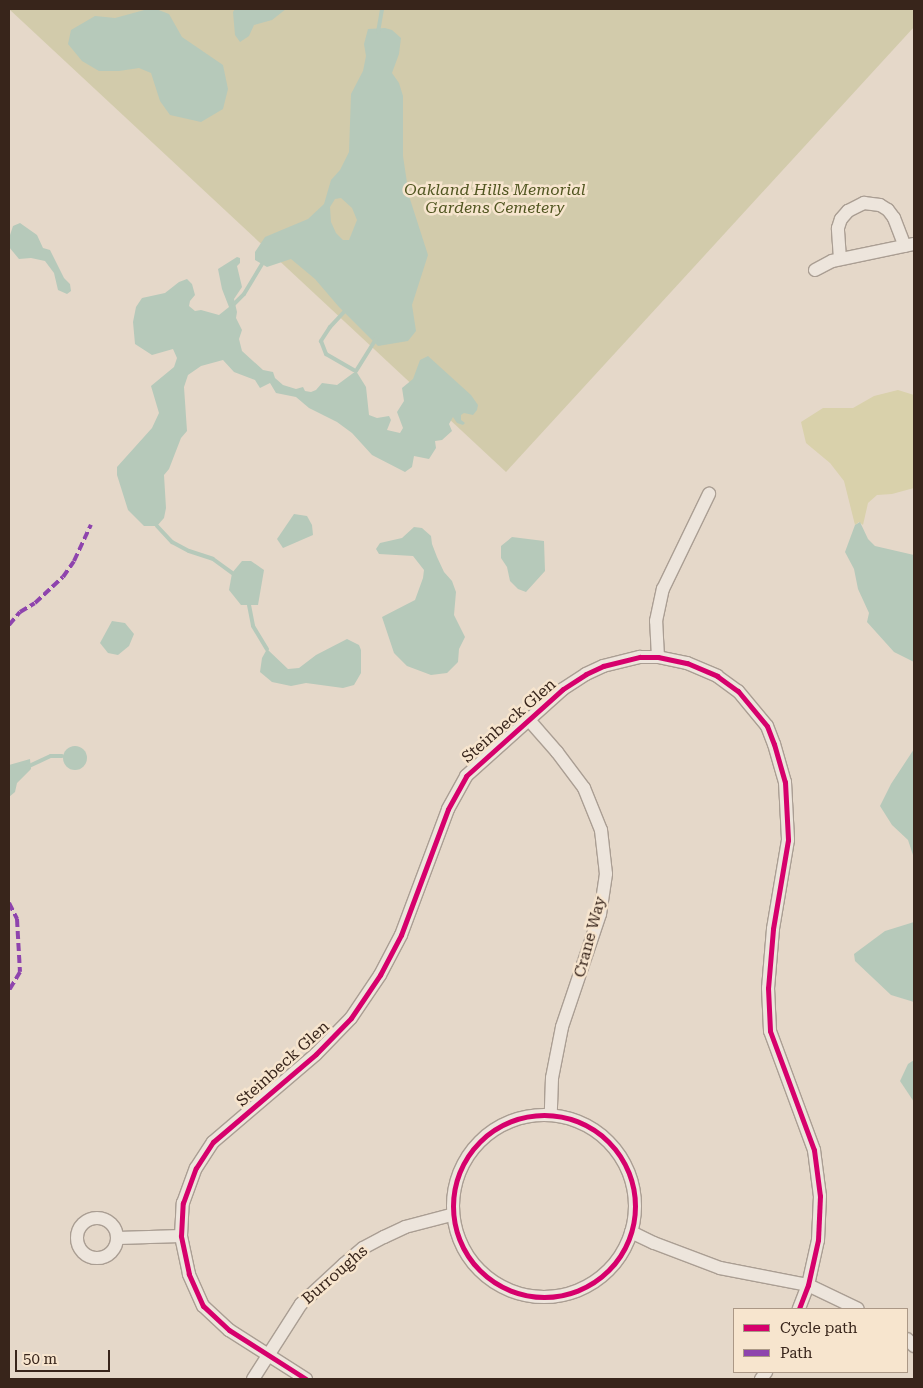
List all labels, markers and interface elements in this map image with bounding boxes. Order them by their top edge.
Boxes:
park label: Oakland Hills Memorial Gardens Cemetery [404,180,586,218]
street label: Steinbeck Glen [458,675,560,767]
street label: Crane Way [570,894,610,980]
street label: Steinbeck Glen [233,1017,333,1111]
street label: Burroughs [298,1241,372,1309]
legend [733,1308,908,1373]
text: Cycle path [780,1319,857,1337]
scale bar [18,1340,112,1372]
text: Path [780,1344,813,1362]
text: 50 m [23,1350,57,1368]

